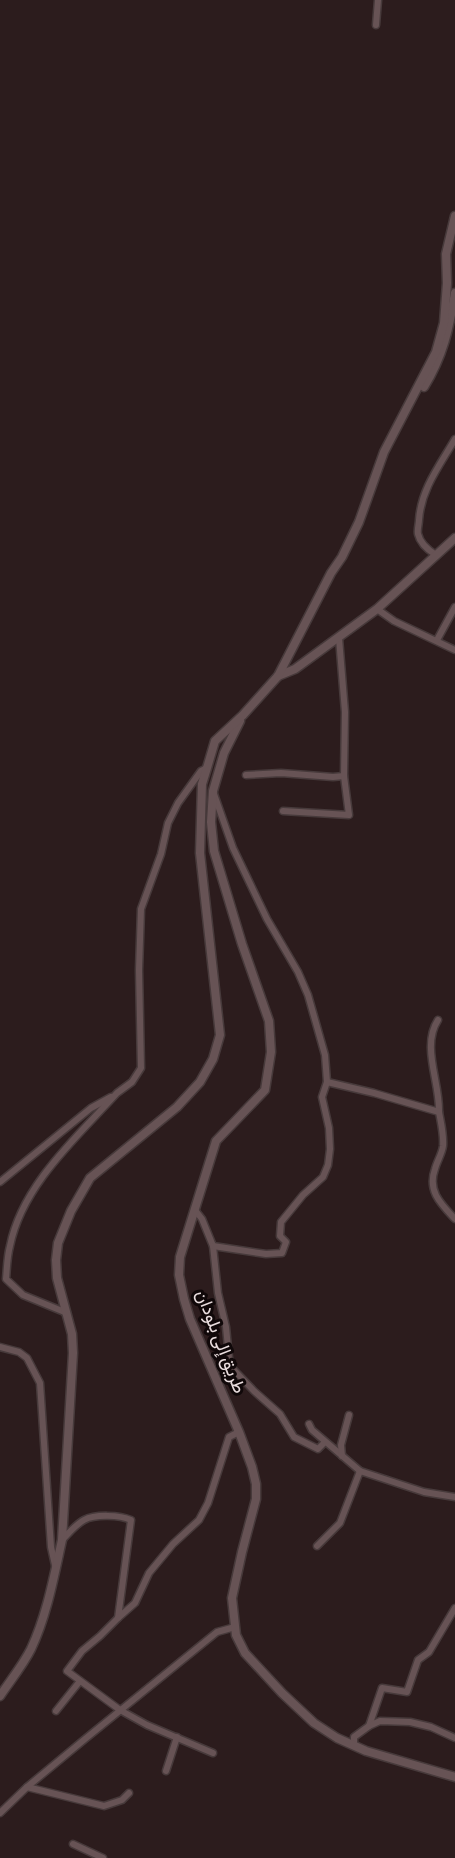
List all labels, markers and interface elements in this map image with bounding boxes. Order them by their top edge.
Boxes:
street label: طريق إلى بلودان [190,1288,248,1397]

